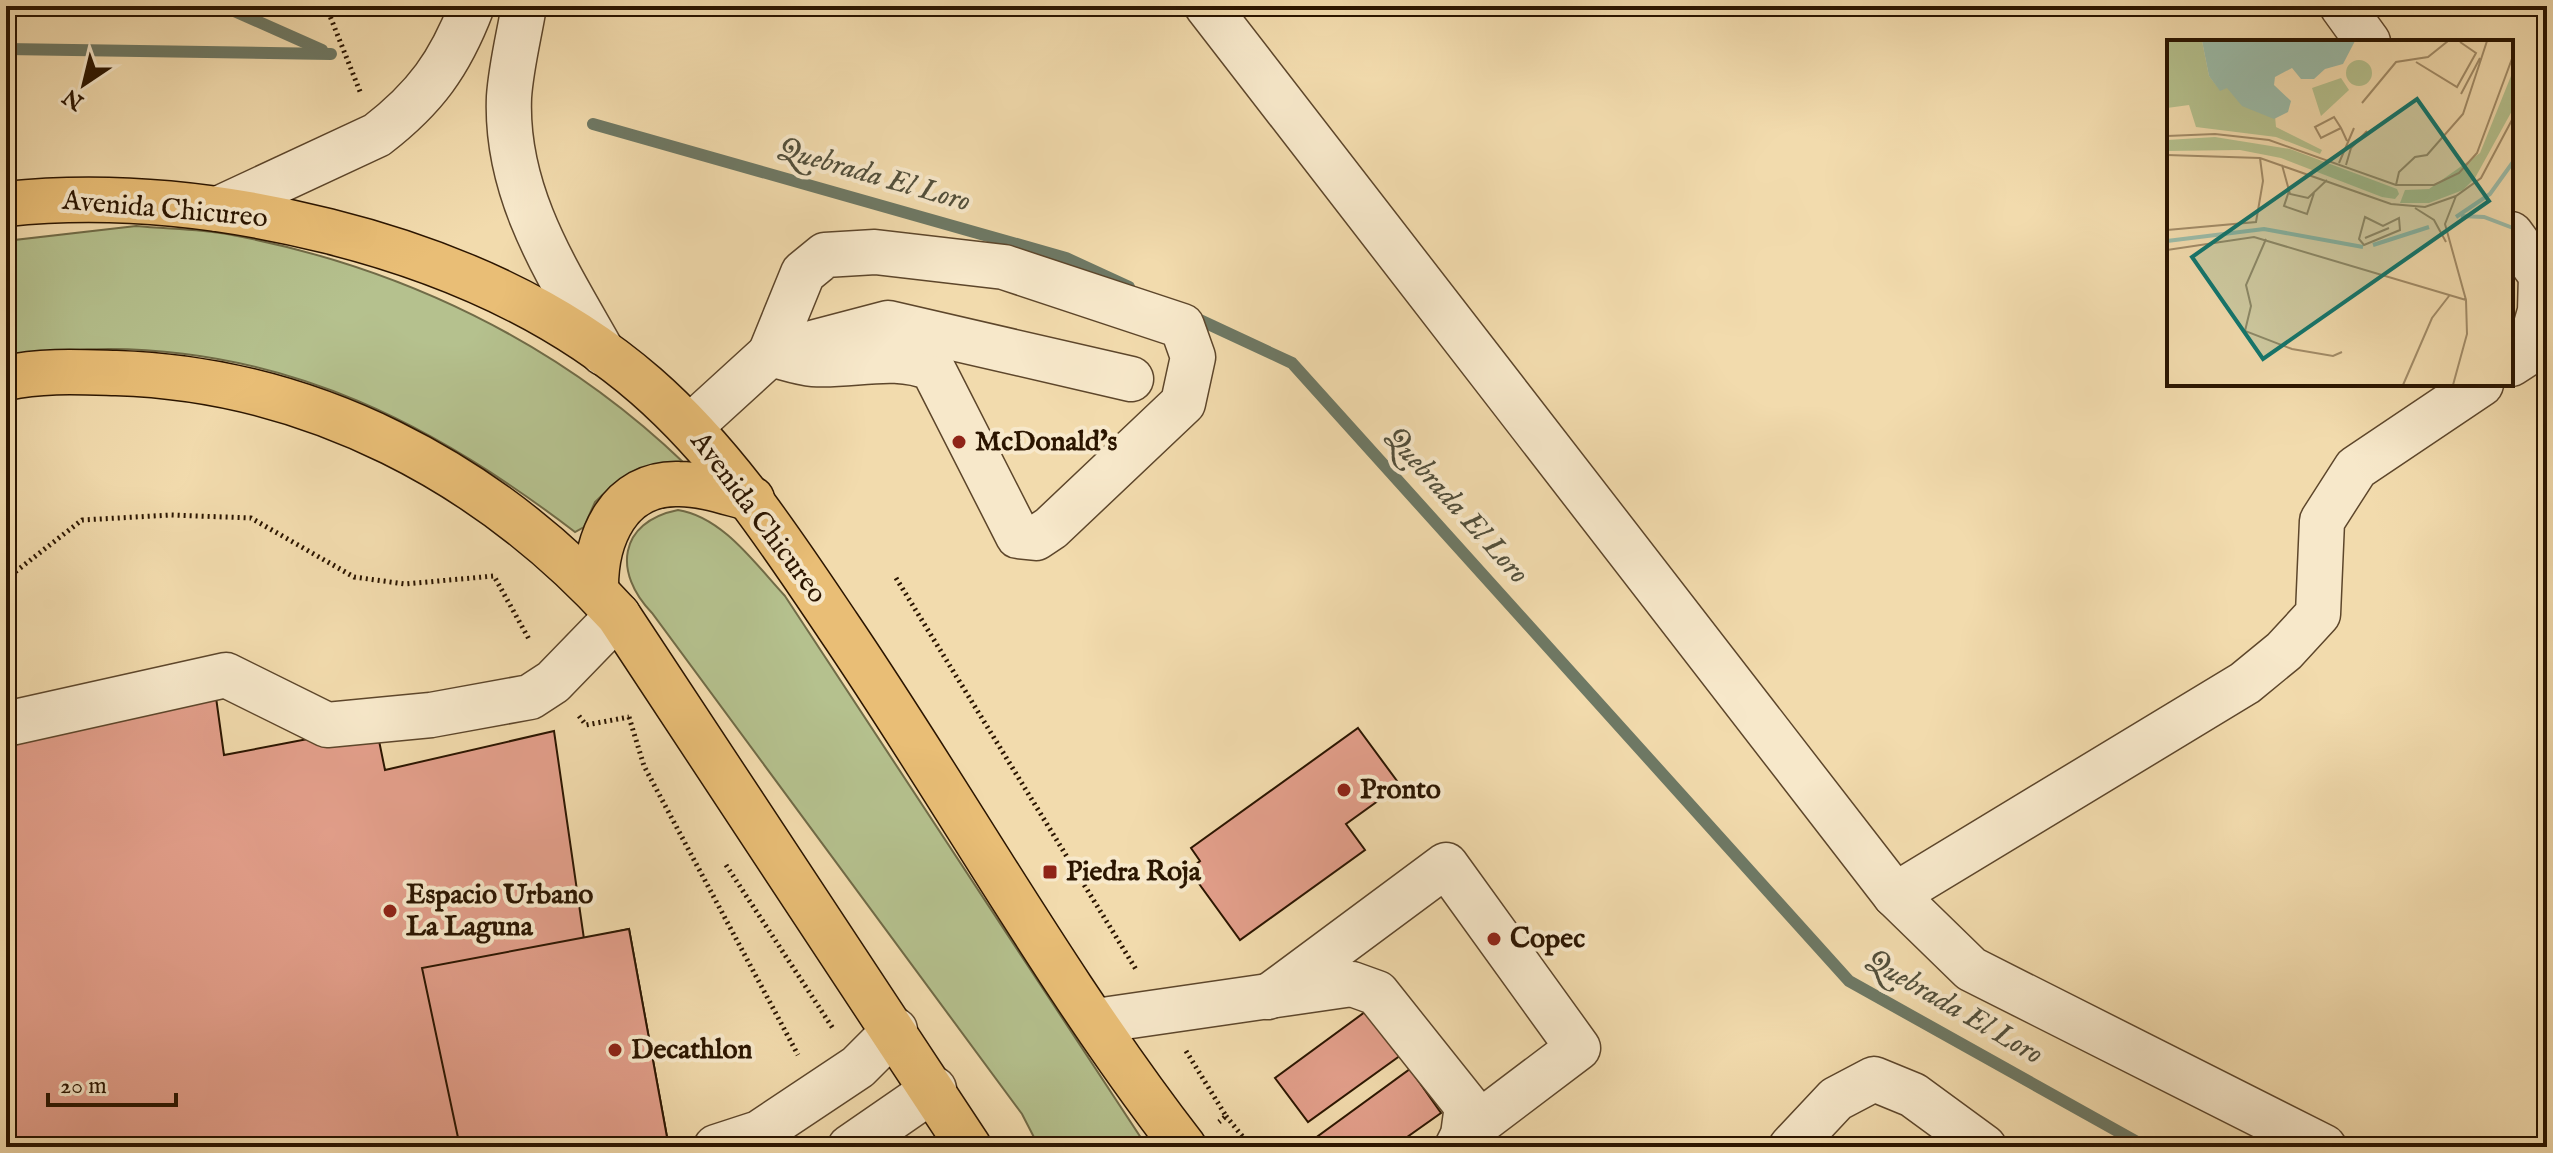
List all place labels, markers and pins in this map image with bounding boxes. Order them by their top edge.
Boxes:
place label: McDonald's [975,425,1118,460]
marker: McDonald's [950,433,968,451]
place label: Pronto [1360,773,1441,808]
marker: Pronto [1335,781,1353,799]
place label: Piedra Roja [1066,855,1202,890]
marker: Piedra Roja [1041,863,1059,881]
place label: Espacio Urbano La Laguna [406,878,593,945]
marker: Espacio Urbano La Laguna [381,902,399,920]
place label: Copec [1510,922,1585,957]
marker: Copec [1485,930,1503,948]
place label: Decathlon [631,1033,752,1068]
marker: Decathlon [606,1041,624,1059]

